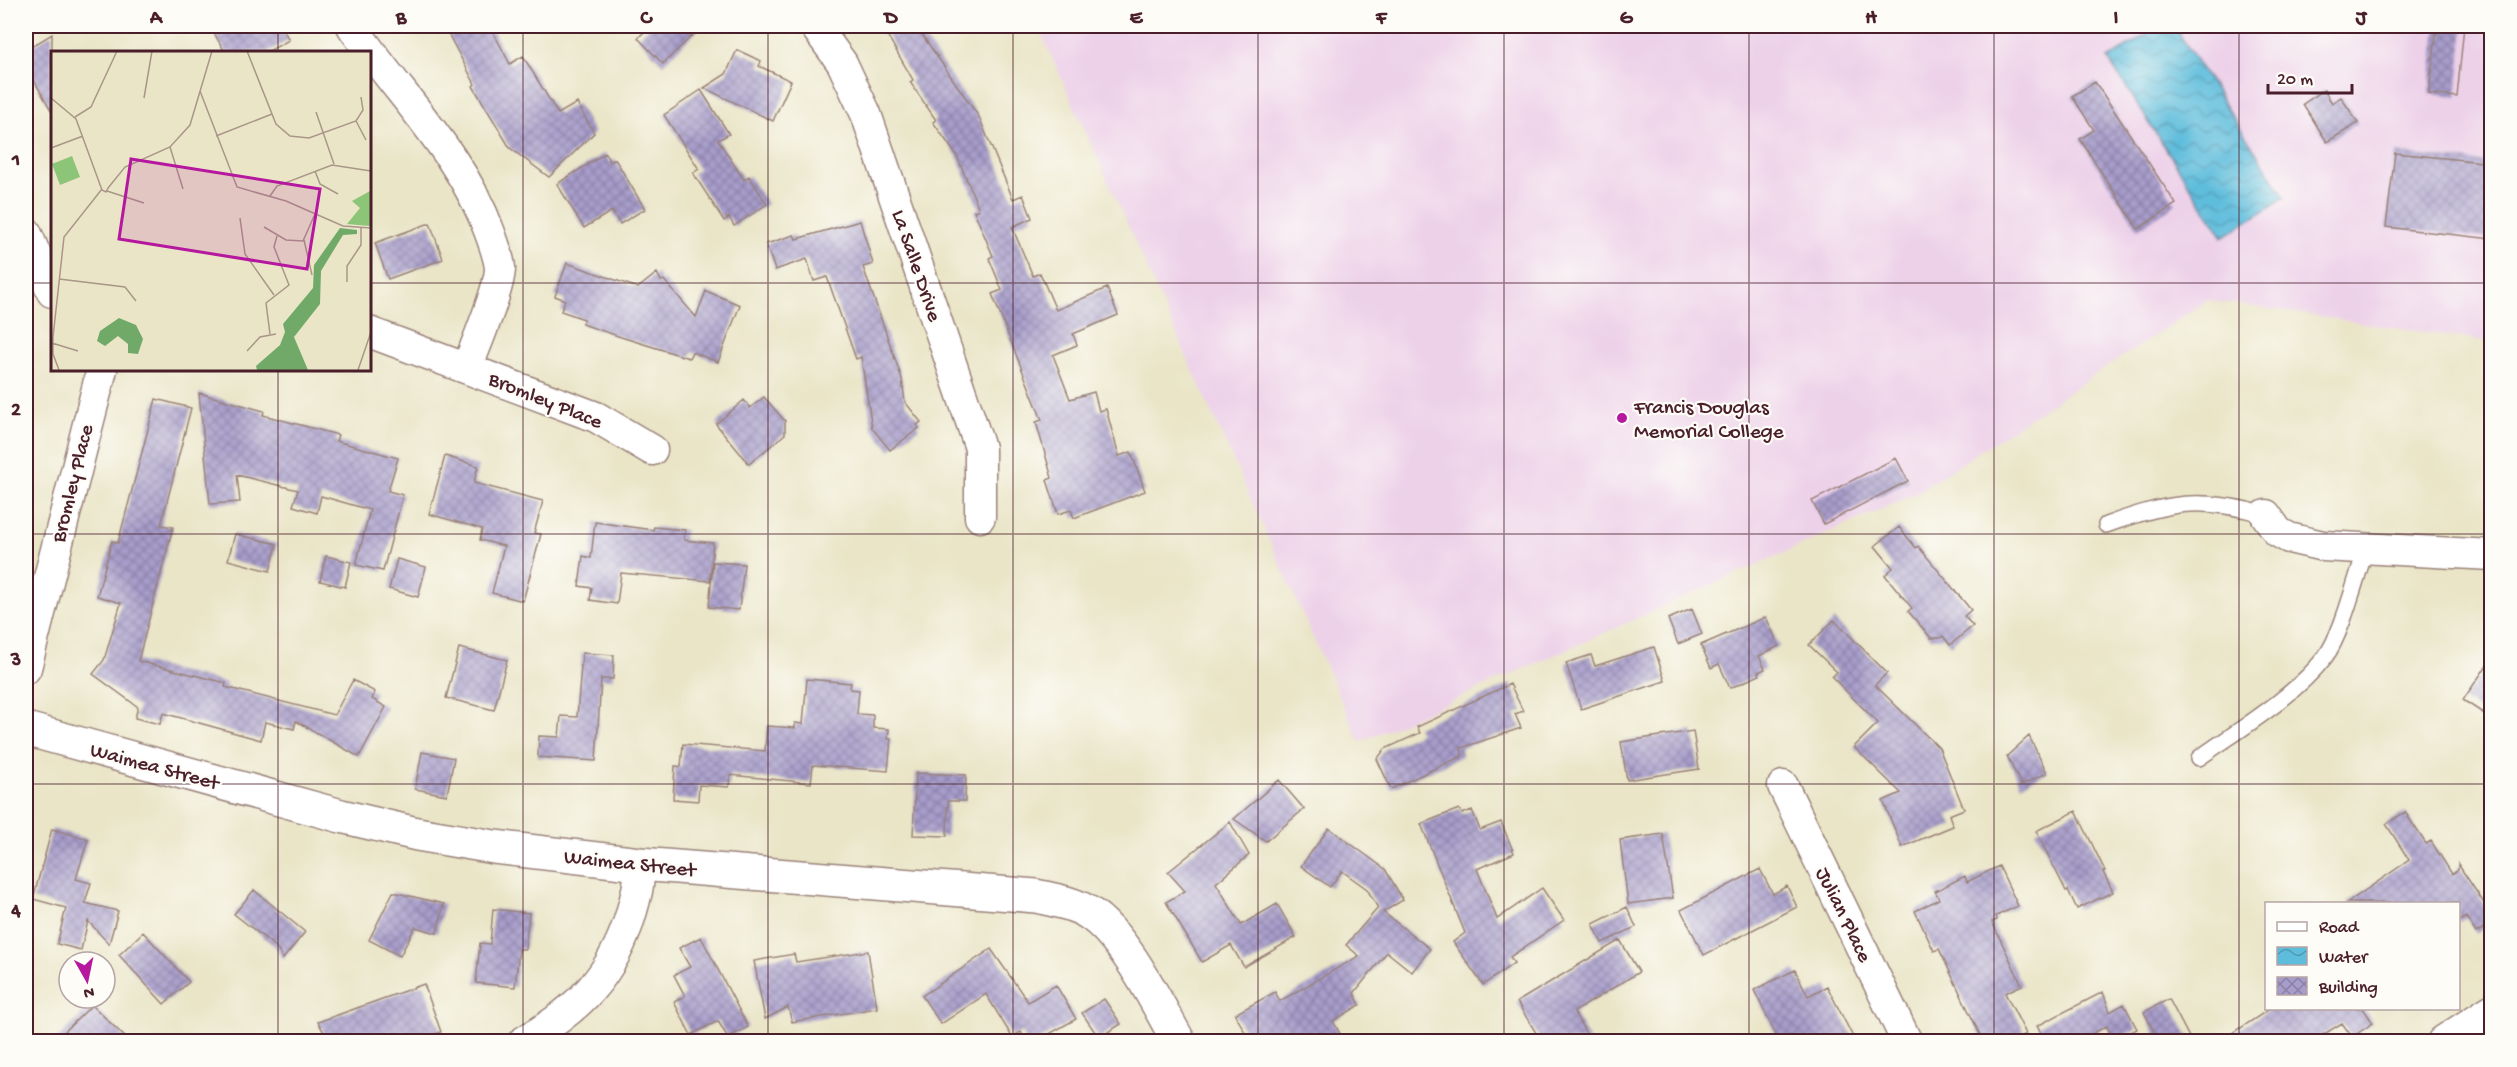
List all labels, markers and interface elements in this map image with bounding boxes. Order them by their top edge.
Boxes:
text: A [149,8,164,31]
text: B [395,8,407,31]
text: C [640,8,654,31]
text: D [882,8,898,31]
text: E [1130,8,1144,31]
text: F [1375,8,1388,31]
text: G [1620,8,1634,31]
text: H [1865,8,1877,31]
text: I [2114,8,2119,31]
text: J [2355,8,2368,31]
inset map [51,51,370,370]
scale bar [2268,57,2352,95]
text: 20 m [2277,70,2313,91]
text: 1 [11,150,20,173]
street label: La Salle Drive [884,207,946,326]
street label: Bromley Place [483,368,606,437]
place label: Francis Douglas Memorial College [1633,397,1785,446]
text: 2 [11,400,21,423]
marker: Francis Douglas Memorial College [1615,411,1629,425]
street label: Bromley Place [47,421,101,546]
text: 3 [10,650,21,673]
street label: Waimea Street [87,739,224,798]
street label: Waimea Street [562,846,699,885]
street label: Julian Place [1808,864,1876,968]
text: 4 [10,901,21,924]
legend [2265,902,2460,1010]
text: Road [2319,918,2360,939]
text: Water [2319,948,2369,969]
north arrow [57,950,117,1010]
text: Building [2318,978,2378,999]
text: N [82,981,95,1002]

